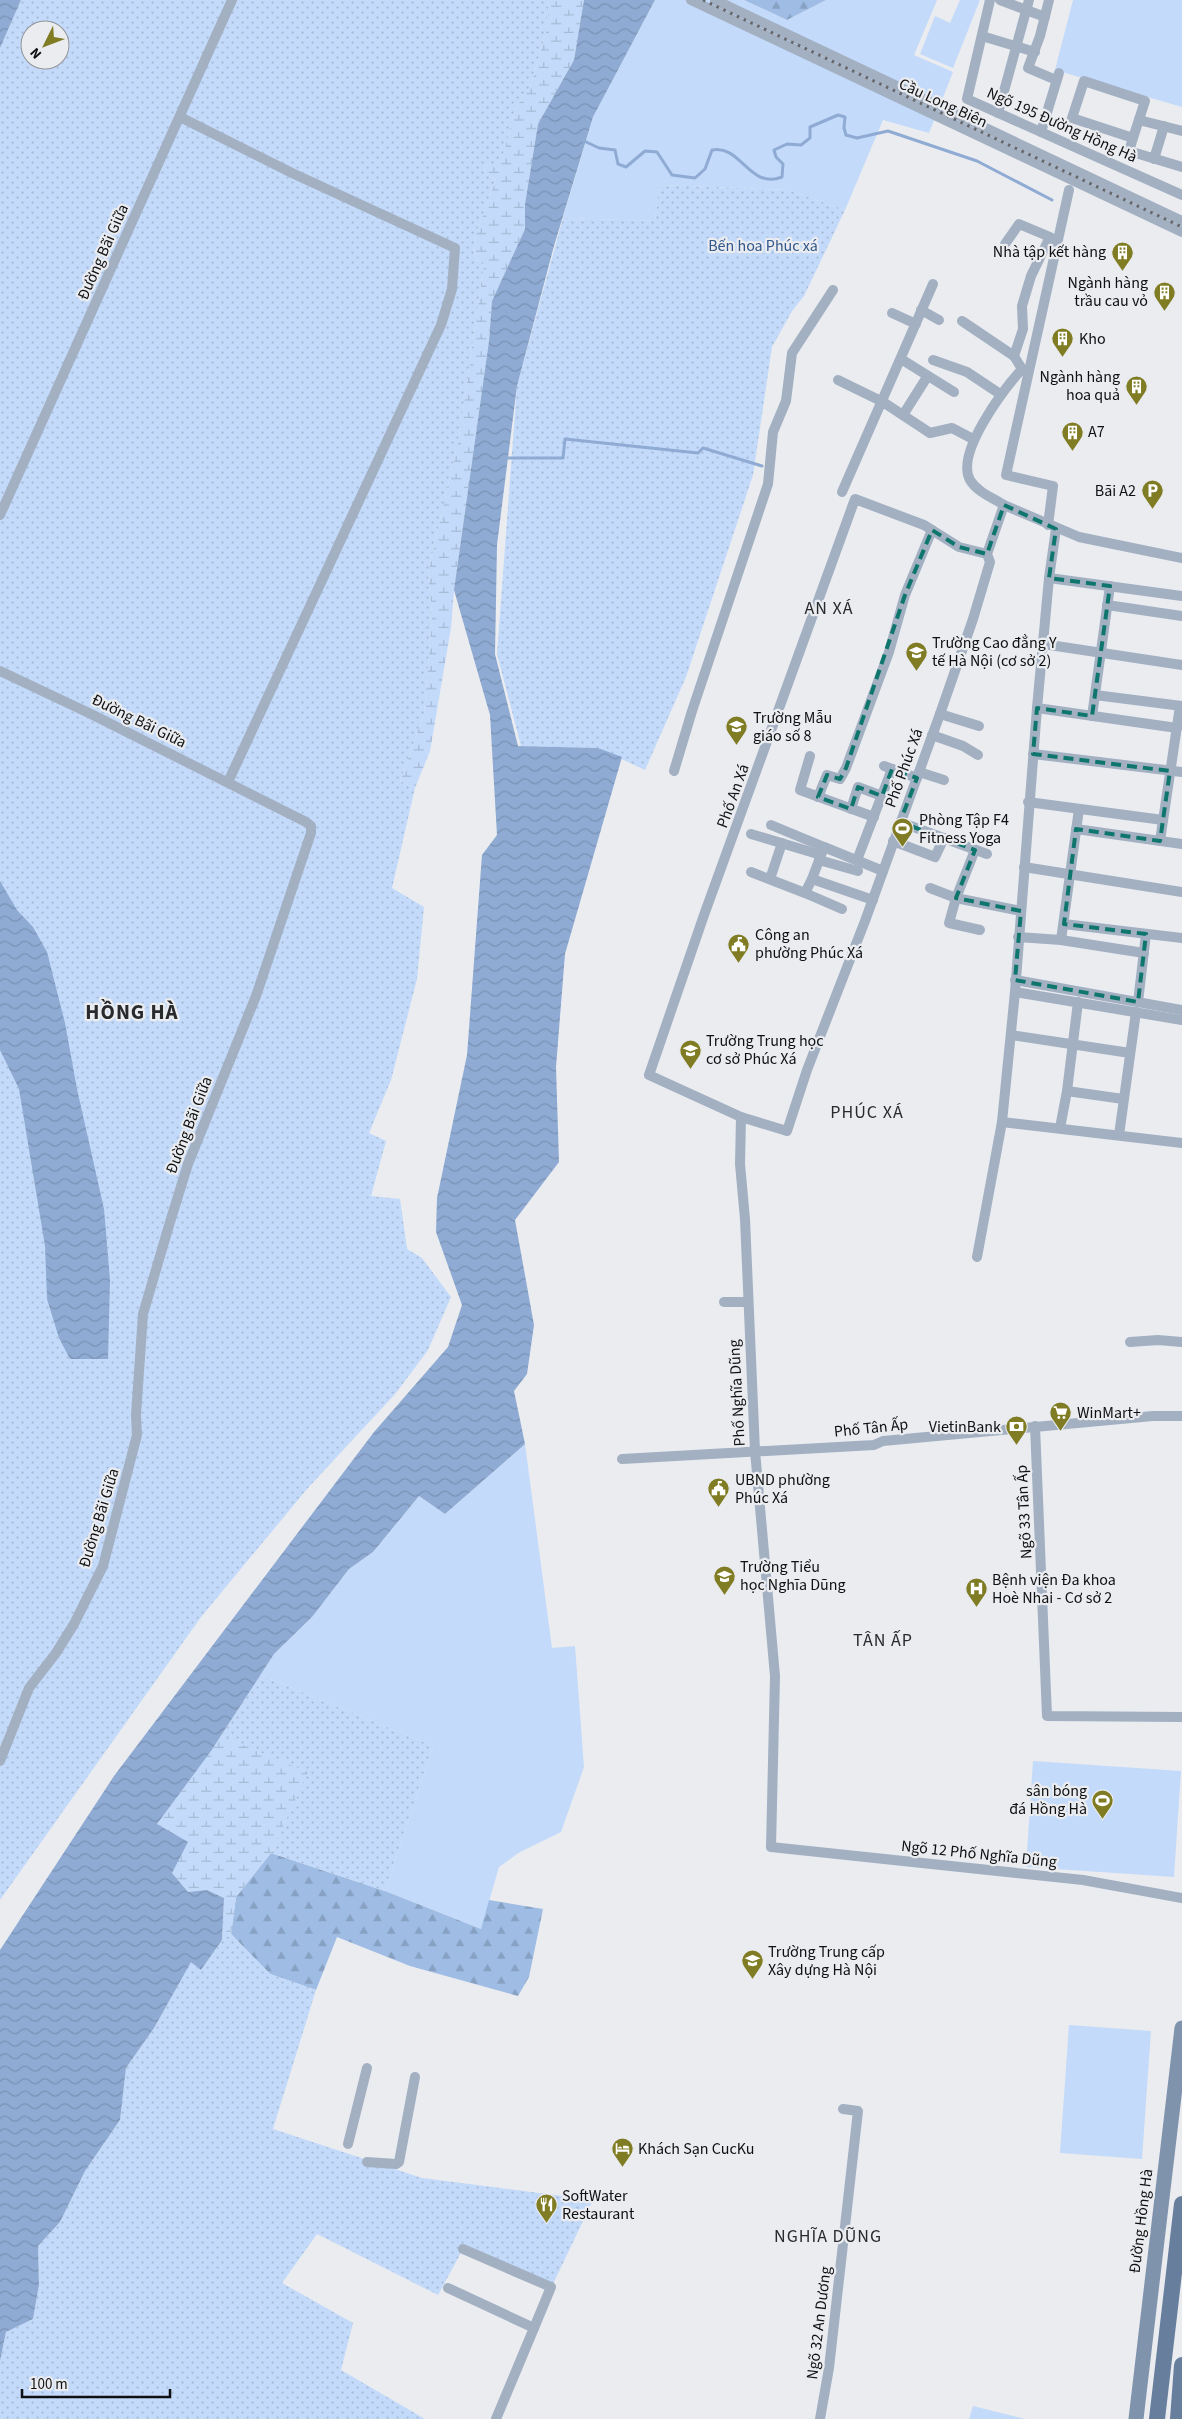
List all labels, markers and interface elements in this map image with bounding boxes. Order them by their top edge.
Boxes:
north arrow [20,20,70,70]
text: N [26,43,47,63]
street label: Cầu Long Biên [895,73,991,133]
street label: Ngõ 195 Đường Hồng Hà [983,82,1141,168]
street label: Đường Bãi Giữa [72,201,134,303]
park label: Bến hoa Phúc xá [708,235,818,257]
building icon: Nhà tập kết hàng [1110,240,1134,271]
place label: Nhà tập kết hàng [993,241,1106,263]
place label: Ngành hàng trầu cau vỏ [1068,272,1148,312]
building icon: Ngành hàng trầu cau vỏ [1152,280,1176,311]
building icon: Kho [1051,327,1075,358]
place label: Kho [1079,328,1106,350]
place label: Ngành hàng hoa quả [1040,366,1120,406]
building icon: Ngành hàng hoa quả [1124,374,1148,405]
building icon: A7 [1060,420,1084,451]
place label: A7 [1088,421,1105,443]
parking icon: Bãi A2 [1140,479,1164,510]
place label: Bãi A2 [1095,480,1136,502]
district label: AN XÁ [804,596,854,621]
place label: Trường Cao đẳng Y tế Hà Nội (cơ sở 2) [932,632,1057,672]
school or university icon: Trường Cao đẳng Y tế Hà Nội (cơ sở 2) [904,640,928,671]
street label: Đường Bãi Giữa [88,689,190,753]
place label: Trường Mẫu giáo số 8 [753,707,832,747]
school or university icon: Trường Mẫu giáo số 8 [725,715,749,746]
street label: Phố Phúc Xá [880,725,928,811]
street label: Phố An Xá [711,761,755,831]
place label: Phòng Tập F4 Fitness Yoga [919,809,1009,849]
sports icon: Phòng Tập F4 Fitness Yoga [891,817,915,848]
place label: Công an phường Phúc Xá [755,924,863,964]
public building icon: Công an phường Phúc Xá [727,932,751,963]
district label: HỒNG HÀ [85,997,179,1027]
place label: Trường Trung học cơ sở Phúc Xá [706,1030,824,1070]
school or university icon: Trường Trung học cơ sở Phúc Xá [678,1038,702,1069]
street label: Đường Bãi Giữa [160,1073,218,1177]
district label: PHÚC XÁ [830,1100,904,1125]
street label: Phố Nghĩa Dũng [723,1339,751,1447]
supermarket icon: WinMart+ [1049,1401,1073,1432]
place label: WinMart+ [1077,1402,1141,1424]
street label: Phố Tân Ấp [833,1413,909,1443]
bank icon: VietinBank [1005,1415,1029,1446]
place label: VietinBank [929,1416,1001,1438]
street label: Ngõ 33 Tân Ấp [1011,1464,1037,1560]
street label: Đường Bãi Giữa [73,1466,125,1570]
place label: UBND phường Phúc Xá [735,1469,830,1509]
public building icon: UBND phường Phúc Xá [707,1477,731,1508]
place label: Trường Tiểu học Nghĩa Dũng [740,1556,846,1596]
school or university icon: Trường Tiểu học Nghĩa Dũng [712,1564,736,1595]
place label: Bệnh viện Đa khoa Hoè Nhai - Cơ sở 2 [992,1569,1116,1609]
hospital icon: Bệnh viện Đa khoa Hoè Nhai - Cơ sở 2 [964,1577,988,1608]
district label: TÂN ẤP [853,1628,913,1653]
place label: sân bóng đá Hồng Hà [1009,1780,1087,1820]
sports icon: sân bóng đá Hồng Hà [1091,1788,1115,1819]
street label: Ngõ 12 Phố Nghĩa Dũng [900,1835,1058,1873]
place label: Trường Trung cấp Xây dựng Hà Nội [768,1941,885,1981]
school or university icon: Trường Trung cấp Xây dựng Hà Nội [740,1949,764,1980]
hotel icon: Khách Sạn CucKu [610,2137,634,2168]
place label: Khách Sạn CucKu [638,2138,755,2160]
street label: Đường Hồng Hà [1124,2167,1158,2275]
place label: SoftWater Restaurant [562,2185,635,2225]
restaurant icon: SoftWater Restaurant [534,2193,558,2224]
district label: NGHĨA DŨNG [774,2224,882,2249]
street label: Ngõ 32 An Dương [801,2265,837,2381]
scale bar [22,2366,170,2398]
text: 100 m [30,2374,68,2395]

